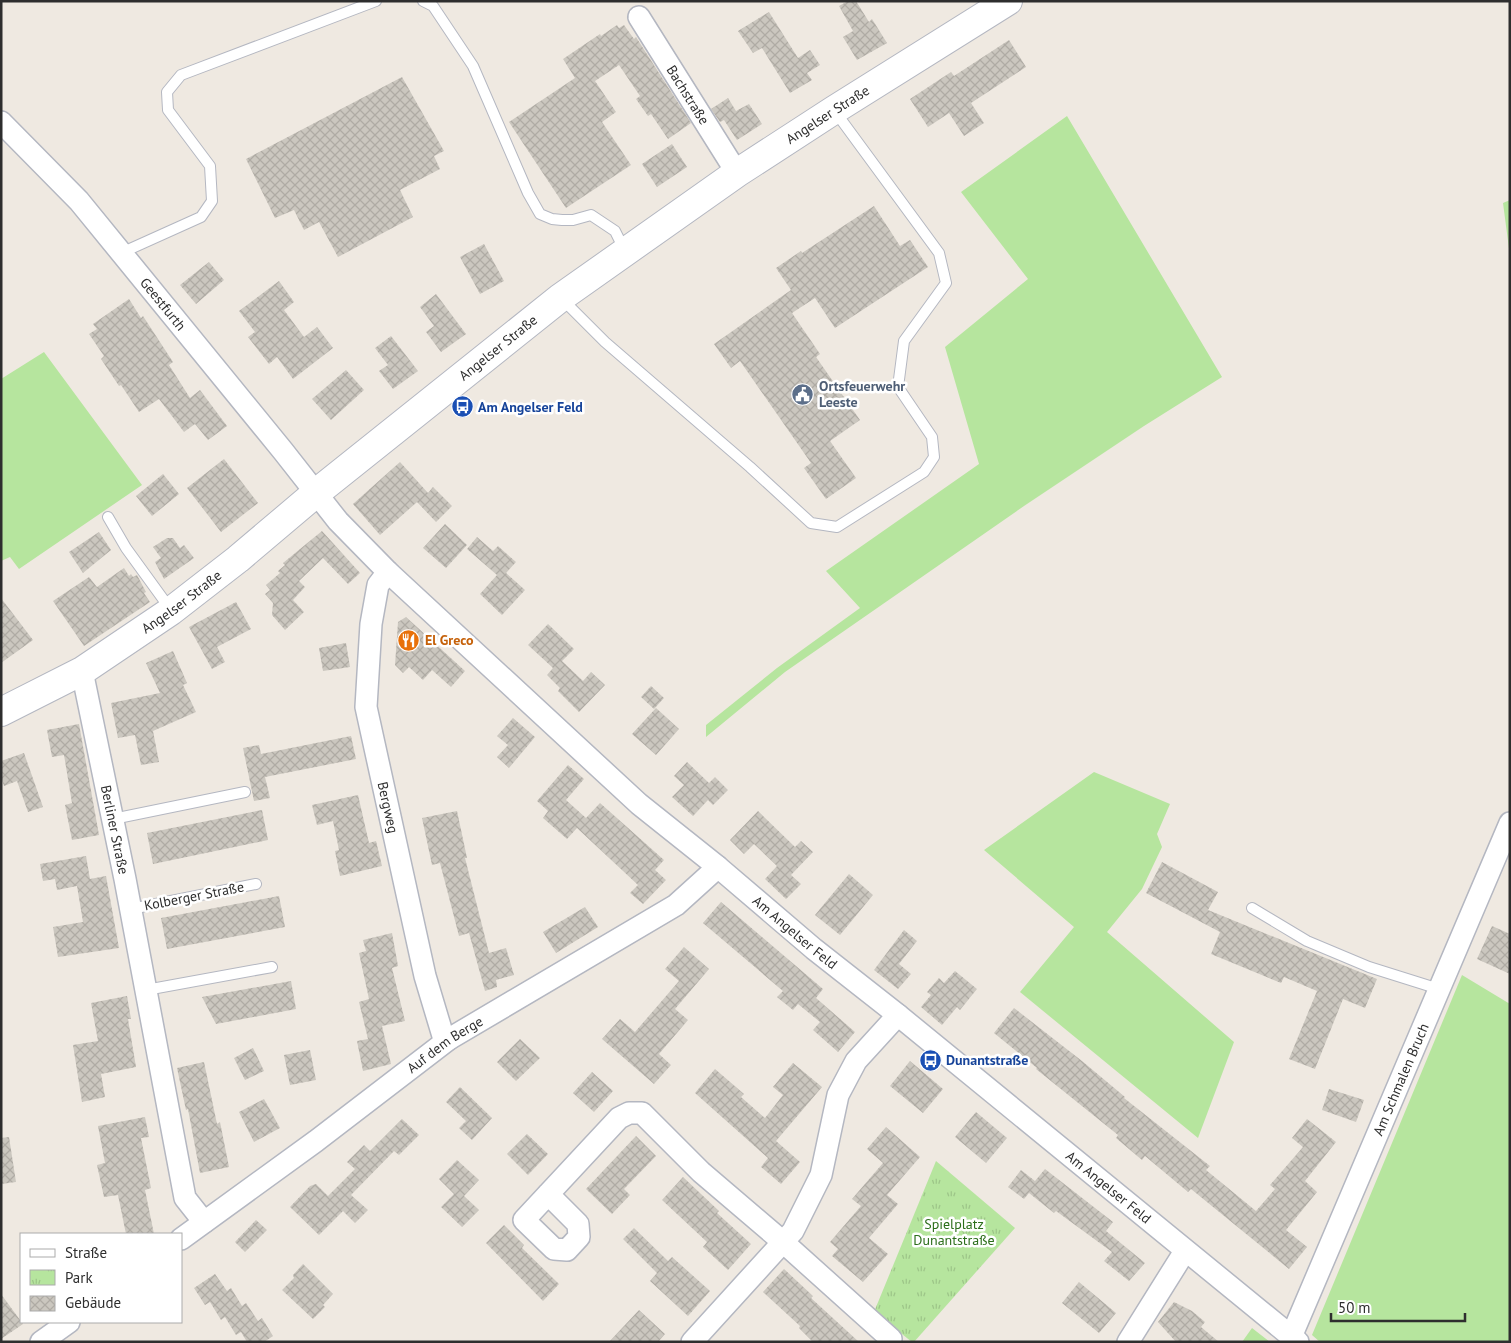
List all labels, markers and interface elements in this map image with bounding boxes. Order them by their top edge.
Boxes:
street label: Bachstraße [663,62,713,128]
street label: Angelser Straße [783,81,873,148]
street label: Geestfurth [136,274,190,334]
street label: Angelser Straße [455,311,541,384]
place label: Ortsfeuerwehr Leeste [819,377,905,411]
public building icon: Ortsfeuerwehr Leeste [791,382,815,406]
bus stop icon: Am Angelser Feld [450,395,474,419]
place label: Am Angelser Feld [478,398,583,416]
street label: Angelser Straße [138,566,225,637]
restaurant icon: El Greco [397,628,421,652]
place label: El Greco [425,631,474,649]
street label: Bergweg [374,780,402,835]
street label: Berliner Straße [97,783,133,876]
street label: Kolberger Straße [143,877,245,915]
street label: Am Angelser Feld [749,892,841,973]
street label: Auf dem Berge [403,1012,486,1077]
street label: Am Schmalen Bruch [1369,1021,1433,1138]
bus stop icon: Dunantstraße [918,1048,942,1072]
place label: Dunantstraße [946,1051,1028,1069]
street label: Am Angelser Feld [1062,1147,1155,1227]
park label: Spielplatz Dunantstraße [913,1215,995,1249]
legend [20,1233,182,1323]
text: Straße [65,1243,107,1262]
text: Park [65,1268,93,1287]
scale bar [1331,1290,1465,1322]
text: Gebäude [65,1293,121,1312]
text: 50 m [1338,1298,1371,1317]

